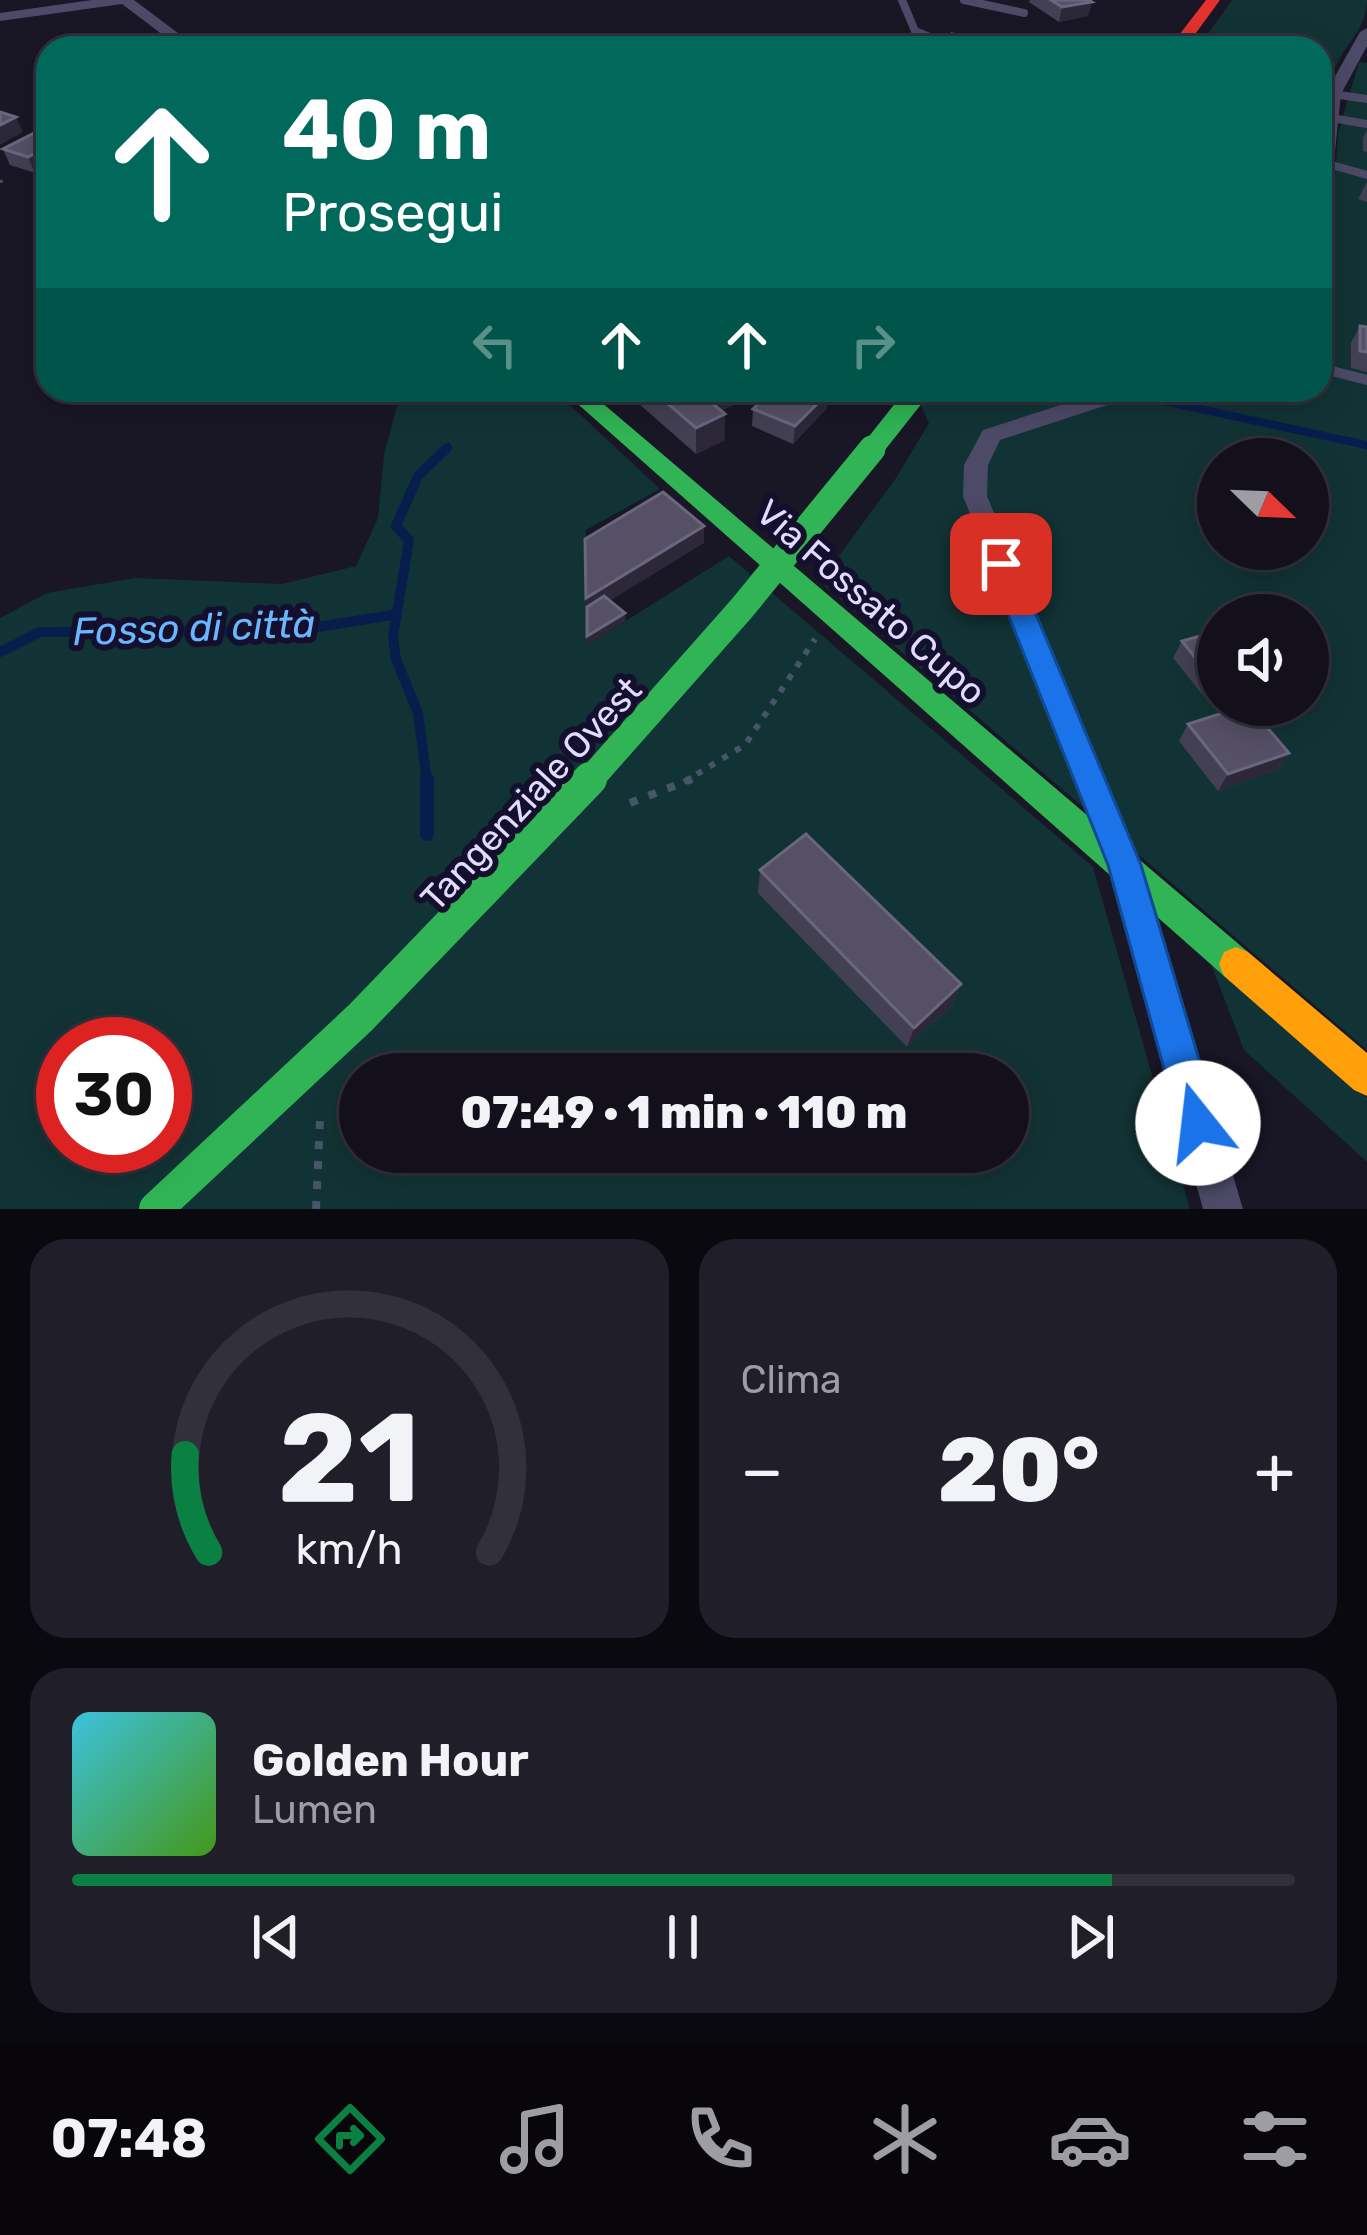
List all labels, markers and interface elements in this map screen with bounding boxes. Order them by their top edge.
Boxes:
text: 40 m [282,80,491,180]
icon: ahead [84,84,240,240]
text: Prosegui [282,181,503,245]
icon: left [462,312,528,378]
icon: ahead [588,312,654,378]
icon: ahead [714,312,780,378]
icon: right [840,312,906,378]
north arrow [1197,438,1329,570]
map controls [1197,438,1329,726]
street label: Via Fossato Cupo [747,491,995,713]
pin [950,513,1052,615]
icon: arrive [968,531,1034,597]
button: sound [1197,594,1329,726]
water label: Fosso di città [72,601,316,655]
street label: Tangenziale Ovest [412,668,650,920]
speed limit sign: 30 [36,1017,192,1173]
position arrow [1135,1060,1261,1186]
text: 07:49 · 1 min · 110 m [461,1086,907,1139]
text: Clima [741,1357,842,1403]
text: 21 [278,1384,421,1532]
text: 20° [938,1417,1099,1524]
text: − [741,1431,783,1510]
text: + [1254,1431,1295,1510]
text: km/h [296,1523,403,1574]
text: Golden Hour [252,1734,529,1787]
text: Lumen [252,1787,377,1833]
icon: previous [243,1904,309,1970]
icon: pause [650,1904,716,1970]
icon: next [1058,1904,1124,1970]
icon: directions [308,2097,392,2181]
icon: music [493,2097,577,2181]
icon: phone [678,2097,762,2181]
icon: climate [863,2097,947,2181]
icon: car [1048,2097,1132,2181]
icon: filters [1233,2097,1317,2181]
text: 07:48 [50,2107,207,2171]

